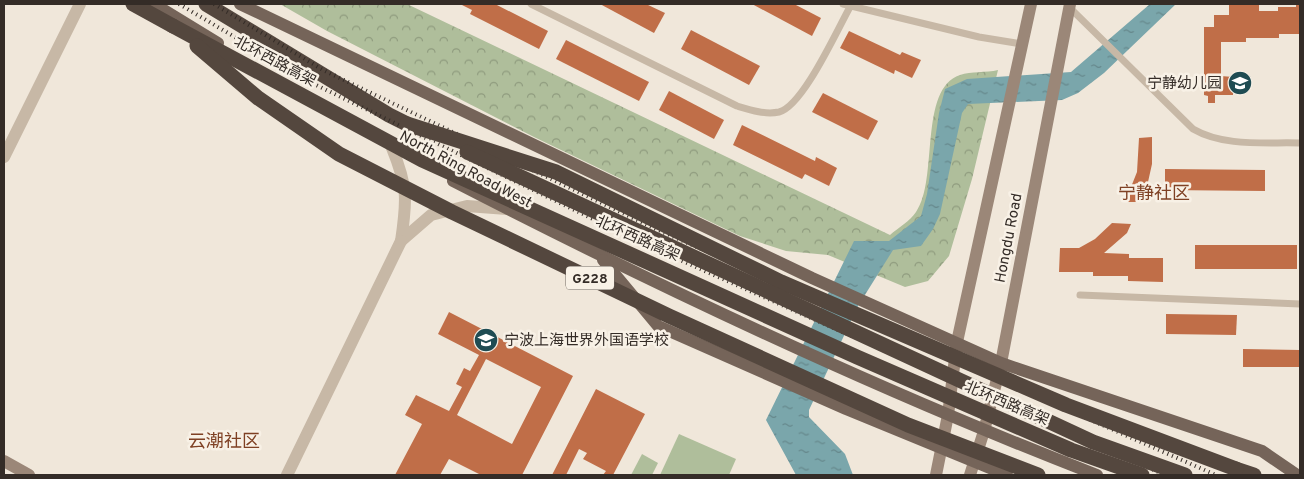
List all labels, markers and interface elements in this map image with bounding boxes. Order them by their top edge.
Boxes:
street label: 北环西路高架 [230,32,319,92]
school or university icon: 宁静幼儿园 [1227,70,1253,96]
place label: 宁静幼儿园 [1147,75,1222,94]
street label: North Ring Road West [396,127,535,213]
district label: 宁静社区 [1118,183,1190,206]
street label: Hongdu Road [991,192,1027,285]
street label: 北环西路高架 [592,211,683,266]
road number: G228 [566,266,614,290]
school or university icon: 宁波上海世界外国语学校 [473,327,499,353]
place label: 宁波上海世界外国语学校 [504,331,669,351]
street label: 北环西路高架 [961,377,1052,431]
district label: 云潮社区 [188,431,260,454]

